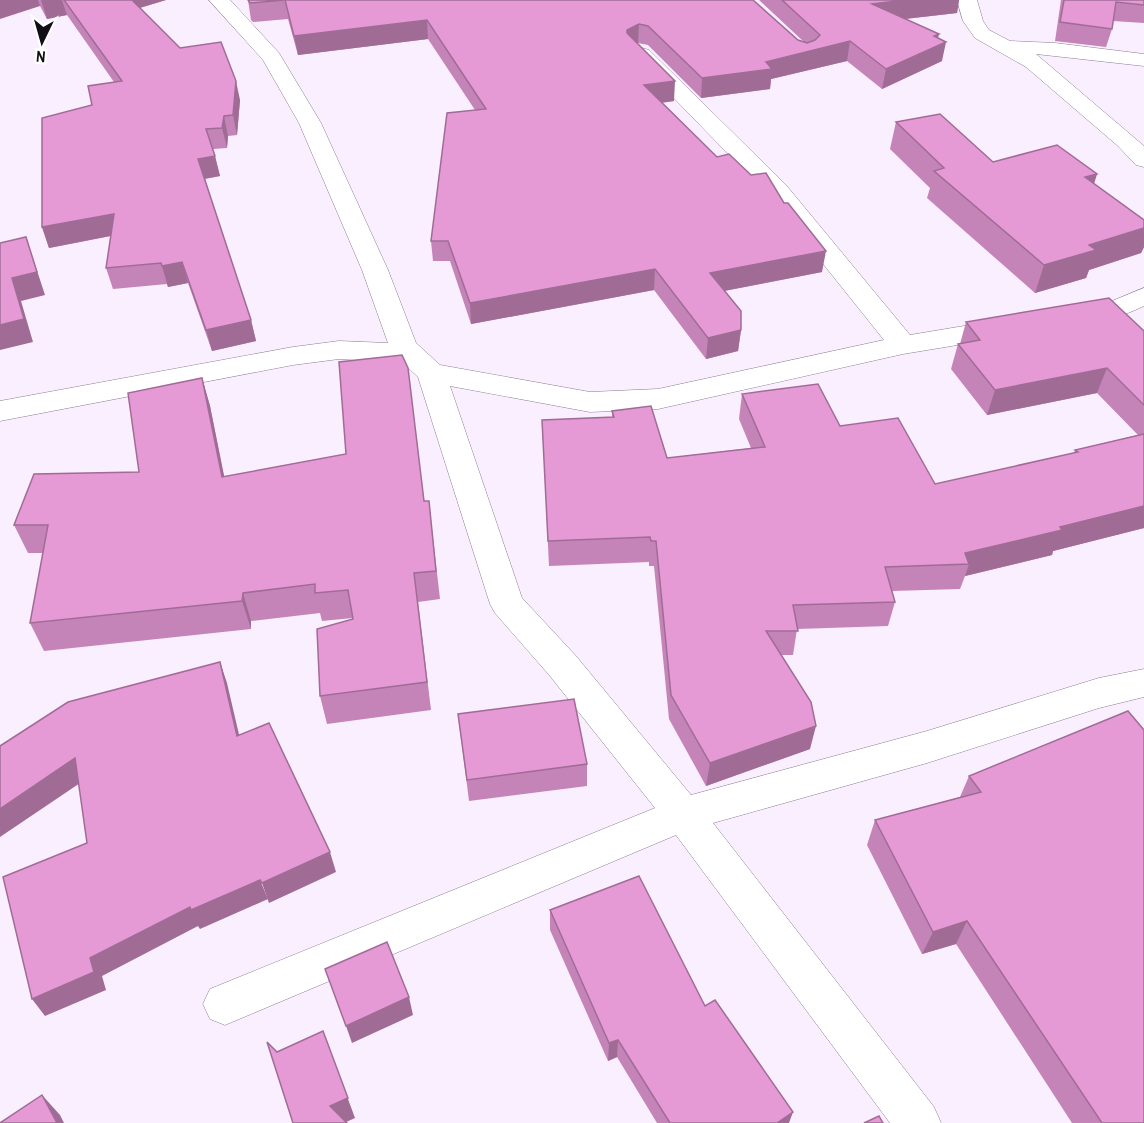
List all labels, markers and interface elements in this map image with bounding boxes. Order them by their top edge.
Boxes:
north arrow [12,12,72,72]
text: N [35,46,46,68]

